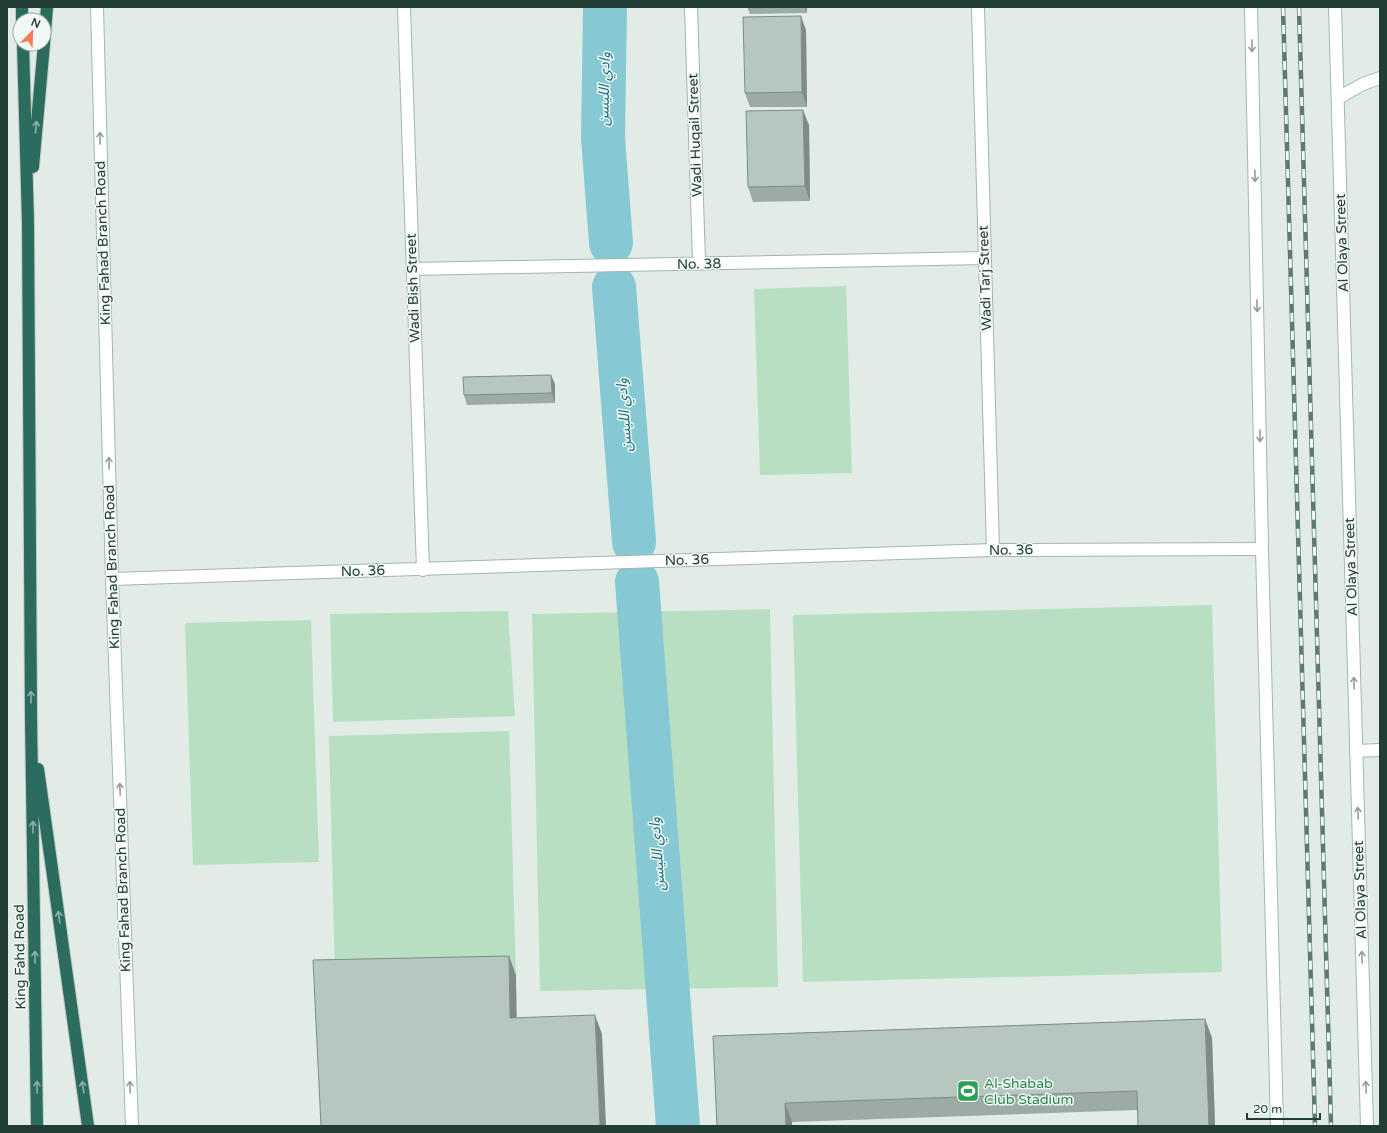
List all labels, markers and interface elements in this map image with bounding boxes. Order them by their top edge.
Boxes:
north arrow [12,12,52,52]
text: N [29,16,42,31]
one-way arrow [1248,39,1256,52]
water label: وادي الليسن [594,52,616,126]
street label: Wadi Huqail Street [684,72,706,197]
one-way arrow [33,121,40,134]
one-way arrow [96,132,104,145]
street label: King Fahad Branch Road [92,161,114,325]
one-way arrow [1251,169,1258,182]
street label: Al Olaya Street [1332,193,1352,293]
street label: Wadi Tarj Street [975,224,995,331]
street label: Wadi Bish Street [403,232,423,343]
street label: No. 38 [677,255,721,273]
one-way arrow [1253,299,1261,312]
water label: وادي الليسن [612,377,638,453]
one-way arrow [1256,429,1264,442]
one-way arrow [105,457,113,470]
street label: King Fahad Branch Road [101,485,123,649]
street label: Al Olaya Street [1341,517,1361,617]
street label: No. 36 [989,541,1033,559]
street label: No. 36 [665,551,710,569]
street label: No. 36 [341,562,386,580]
one-way arrow [1350,677,1358,690]
one-way arrow [27,691,35,704]
one-way arrow [116,783,124,796]
one-way arrow [1354,807,1361,820]
street label: King Fahad Branch Road [112,808,134,972]
water label: وادي الليسن [645,816,671,892]
one-way arrow [29,821,37,834]
street label: Al Olaya Street [1350,840,1370,940]
street label: King Fahd Road [11,904,29,1010]
one-way arrow [55,911,63,924]
one-way arrow [31,951,39,964]
one-way arrow [1358,951,1366,964]
place label: Al-Shabab Club Stadium [984,1075,1073,1108]
sports icon: Al-Shabab Club Stadium [955,1078,981,1104]
one-way arrow [33,1081,40,1094]
one-way arrow [79,1081,87,1094]
one-way arrow [127,1081,134,1094]
one-way arrow [1362,1081,1370,1094]
scale bar [1247,1095,1320,1121]
text: 20 m [1253,1102,1282,1116]

